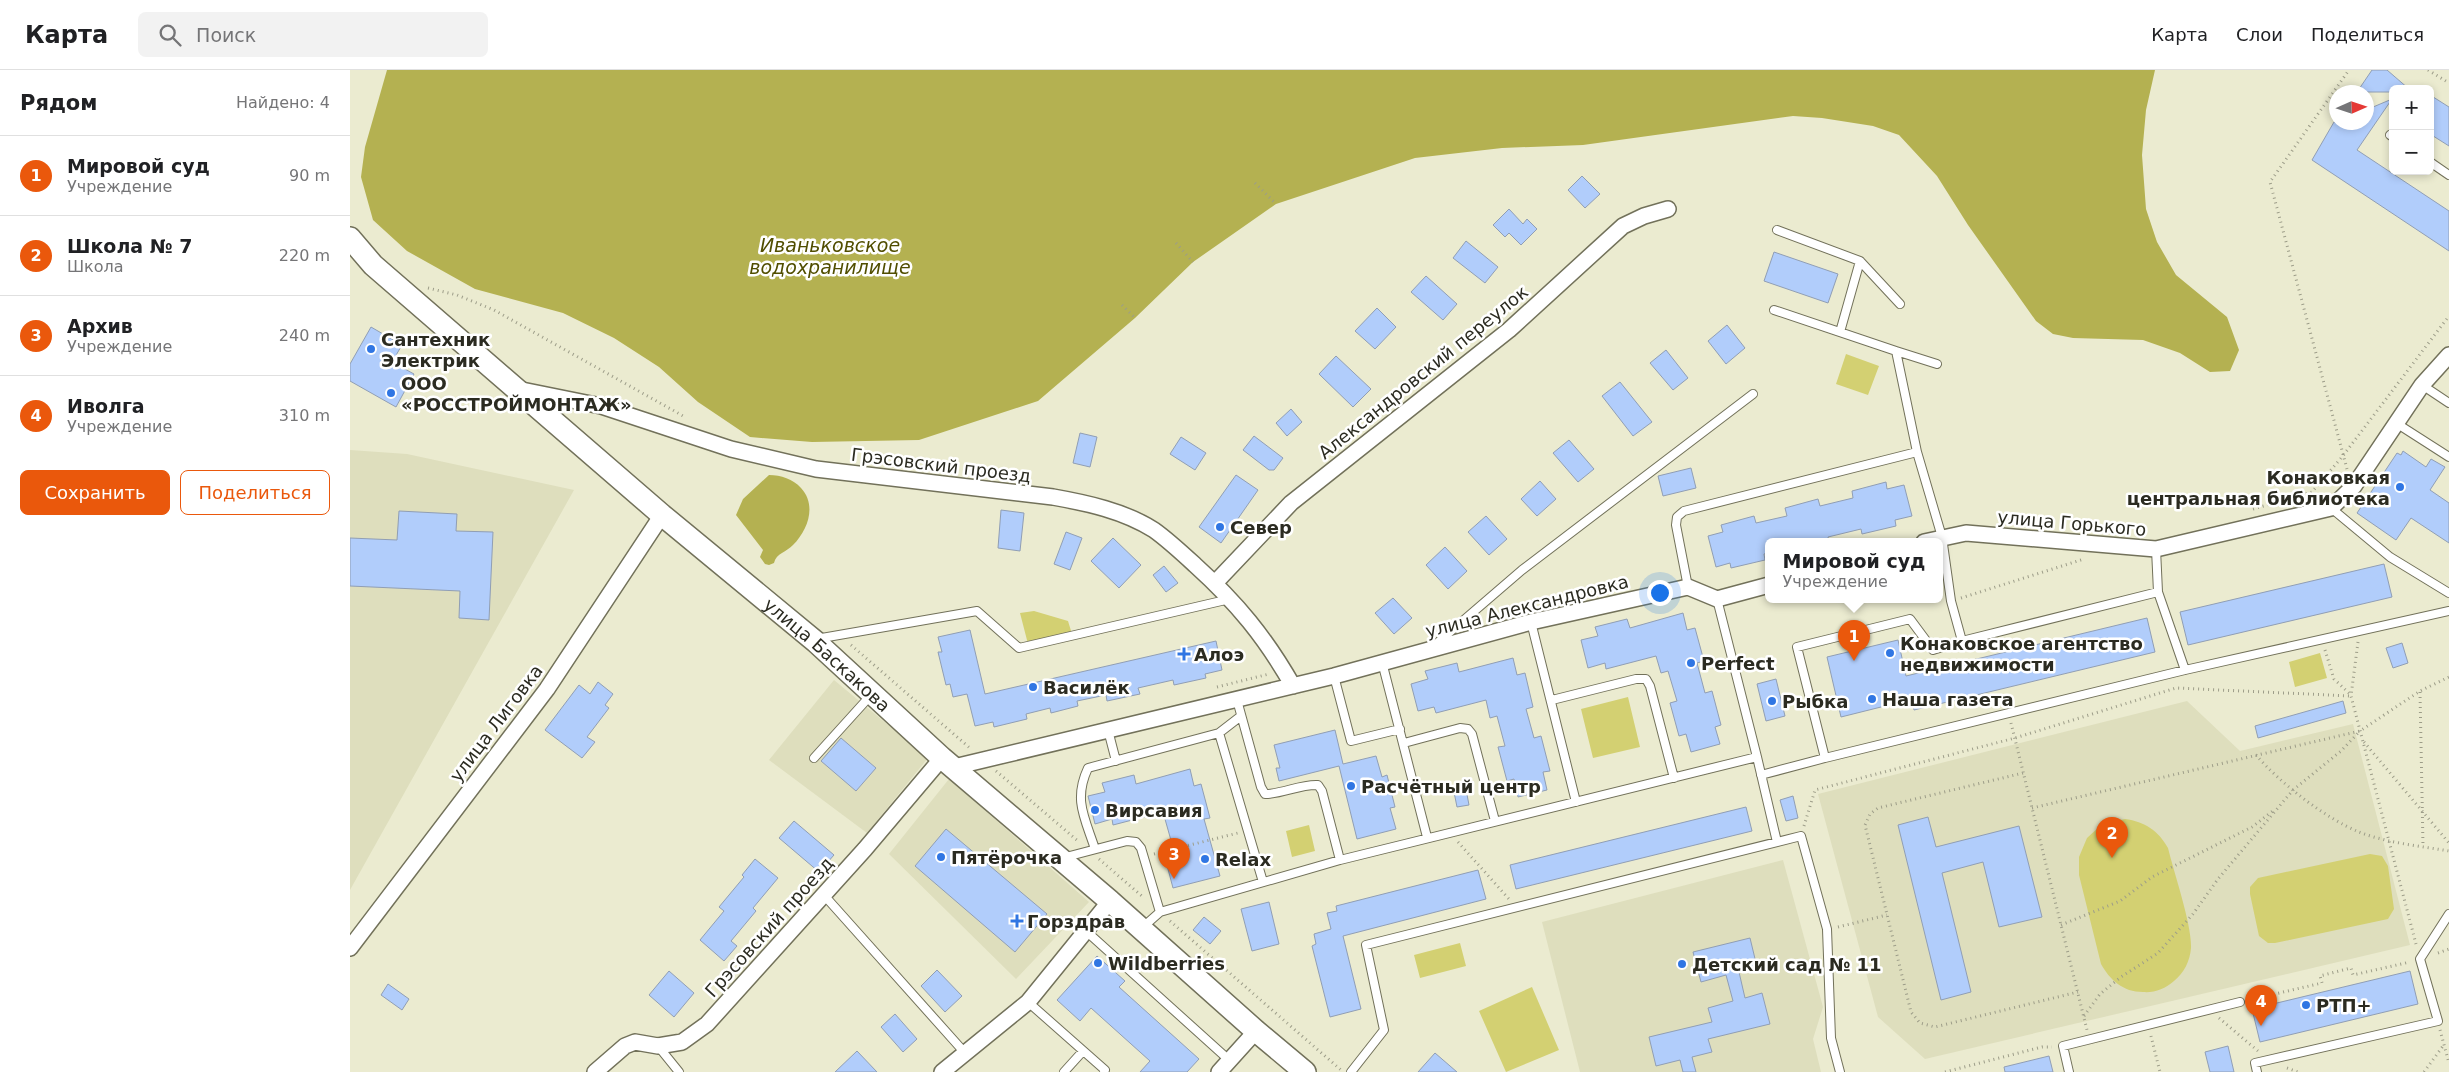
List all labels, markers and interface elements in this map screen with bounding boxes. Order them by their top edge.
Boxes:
search box [138,12,488,57]
text: Карта [25,21,108,49]
icon: search [156,21,184,49]
text: Поиск [196,24,256,46]
text: Карта [2151,24,2208,45]
text: Слои [2236,24,2283,45]
text: Поделиться [2311,24,2424,45]
north arrow [2329,85,2374,130]
map controls [2389,85,2434,175]
button: + [2389,85,2434,130]
text: Рядом [20,91,97,115]
text: Найдено: 4 [236,93,330,112]
button: − [2389,130,2434,175]
text: Мировой суд [67,155,210,177]
text: 1 [30,166,42,185]
text: 90 m [289,166,330,185]
text: Учреждение [67,177,172,196]
water label: Иваньковское водохранилище [749,234,911,278]
text: Школа № 7 [67,235,192,257]
text: 2 [30,246,42,265]
text: 220 m [279,246,330,265]
text: Школа [67,257,124,276]
street label: Александровский переулок [1314,281,1532,463]
text: Архив [67,315,133,337]
text: 3 [30,326,42,345]
text: 240 m [279,326,330,345]
place label: Сантехник Электрик [381,329,490,371]
text: Учреждение [67,337,172,356]
marker: Сантехник Электрик [365,343,377,355]
place label: ООО «РОССТРОЙМОНТАЖ» [401,373,632,415]
marker: ООО «РОССТРОЙМОНТАЖ» [385,387,397,399]
text: Иволга [67,395,145,417]
text: 4 [30,406,42,425]
text: 310 m [279,406,330,425]
text: Учреждение [67,417,172,436]
street label: Грэсовский проезд [850,444,1032,486]
place label: Конаковкая центральная библиотека [2127,467,2390,509]
button: Сохранить [20,470,170,515]
button: Поделиться [180,470,330,515]
marker: Конаковкая центральная библиотека [2394,481,2406,493]
street label: улица Горького [1997,506,2147,540]
place label: Север [1230,517,1292,538]
marker: Север [1214,521,1226,533]
popup [1765,538,1943,603]
text: Мировой суд [1783,550,1925,572]
street label: улица Александровка [1423,571,1631,641]
text: Учреждение [1783,572,1888,591]
your location [1647,580,1673,606]
street label: улица Баскакова [760,593,895,716]
pin: 1 [1838,620,1870,661]
place label: Конаковское агентство недвижимости [1900,633,2143,675]
place label: Алоэ [1194,644,1244,665]
marker: Конаковское агентство недвижимости [1884,647,1896,659]
marker: Алоэ [1178,648,1190,660]
place label: Perfect [1701,653,1775,674]
marker: Perfect [1685,657,1697,669]
street label: улица Лиговка [445,660,547,786]
place label: Василёк [1043,677,1130,698]
marker: Василёк [1027,681,1039,693]
place label: Наша газета [1882,689,2014,710]
place label: Рыбка [1782,691,1848,712]
marker: Наша газета [1866,693,1878,705]
marker: Рыбка [1766,695,1778,707]
place label: Расчётный центр [1361,776,1541,797]
marker: Расчётный центр [1345,780,1357,792]
place label: Вирсавия [1105,800,1203,821]
marker: Вирсавия [1089,804,1101,816]
pin: 2 [2096,817,2128,858]
pin: 3 [1158,838,1190,879]
place label: Пятёрочка [951,847,1062,868]
place label: Relax [1215,849,1271,870]
marker: Пятёрочка [935,851,947,863]
street label: Грэсовский проезд [701,853,837,1001]
marker: Relax [1199,853,1211,865]
place label: Горздрав [1027,911,1125,932]
marker: Горздрав [1011,915,1023,927]
place label: Wildberries [1108,953,1225,974]
place label: Детский сад № 11 [1692,954,1882,975]
marker: Wildberries [1092,957,1104,969]
marker: Детский сад № 11 [1676,958,1688,970]
pin: 4 [2245,985,2277,1026]
place label: РТП+ [2316,995,2372,1016]
marker: РТП+ [2300,999,2312,1011]

